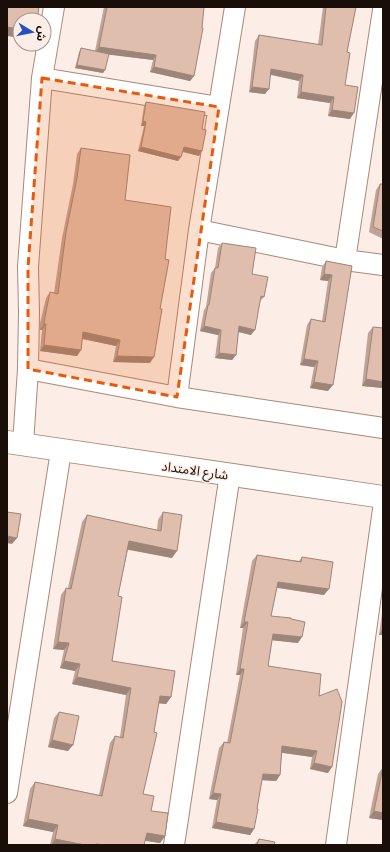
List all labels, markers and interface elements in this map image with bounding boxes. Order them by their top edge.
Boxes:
north arrow [12,12,52,52]
text: ش [33,25,50,42]
street label: شارع الامتداد [160,457,229,486]

